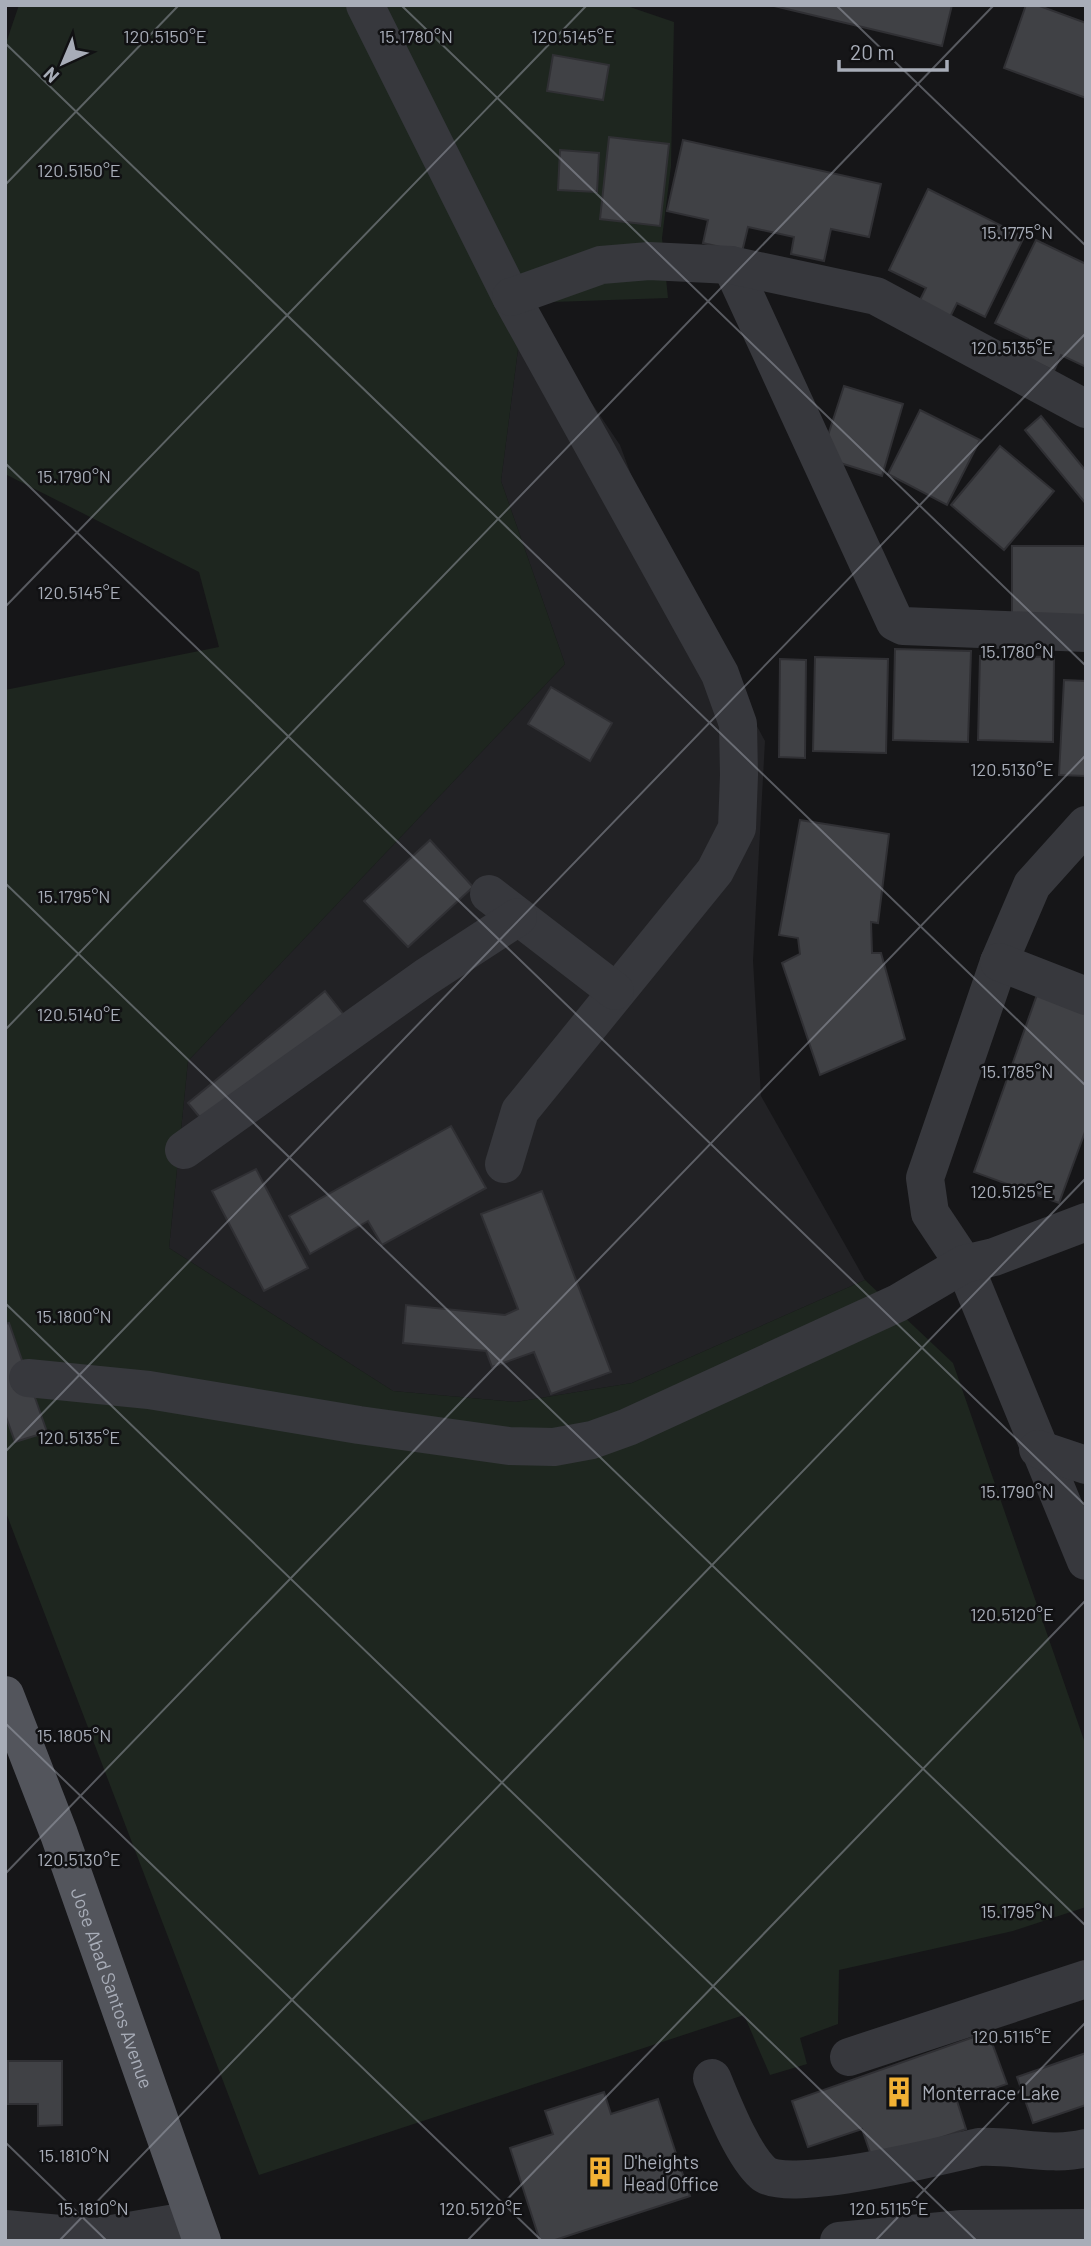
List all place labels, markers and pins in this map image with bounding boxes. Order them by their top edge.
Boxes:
building icon: Monterrace Lake [882,2075,916,2109]
place label: Monterrace Lake [922,2081,1060,2104]
place label: D'heights Head Office [623,2150,719,2195]
building icon: D'heights Head Office [583,2155,617,2189]

